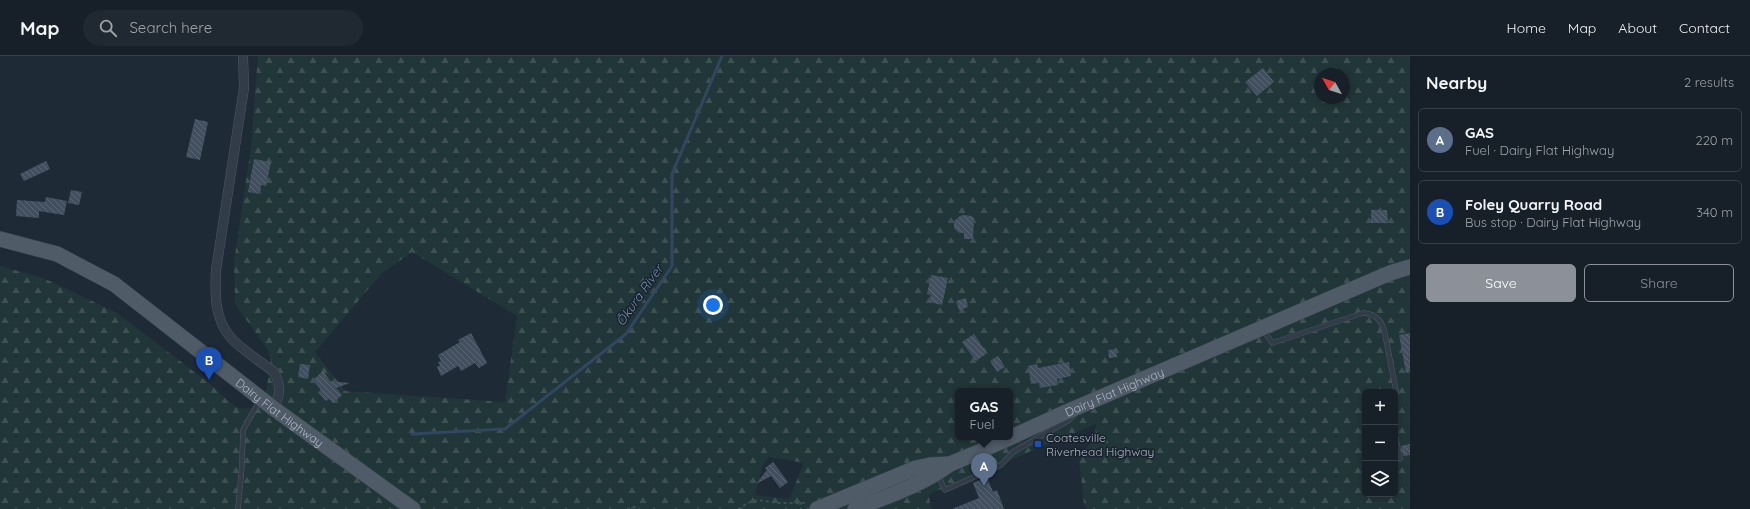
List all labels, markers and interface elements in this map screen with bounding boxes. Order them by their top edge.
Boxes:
search box [83,10,363,46]
text: Map [20,16,59,40]
icon: search [97,17,119,39]
text: Search here [129,18,212,37]
text: Home [1507,19,1546,37]
text: Map [1568,19,1596,37]
text: About [1618,19,1657,37]
text: Contact [1679,19,1730,37]
north arrow [1314,68,1350,104]
text: Nearby [1426,72,1487,93]
text: 2 results [1684,74,1734,90]
text: GAS [1465,123,1494,142]
text: A [1436,132,1444,148]
text: 220 m [1695,132,1733,148]
text: Fuel · Dairy Flat Highway [1465,142,1614,158]
text: Foley Quarry Road [1465,195,1602,214]
text: B [1436,204,1444,220]
text: 340 m [1696,204,1733,220]
text: Bus stop · Dairy Flat Highway [1465,214,1641,230]
water label: Ōkura River [612,260,667,329]
button: Save [1426,264,1576,302]
button: Share [1584,264,1734,302]
your location [703,295,723,315]
pin: B [196,347,222,380]
street label: Dairy Flat Highway [1062,364,1166,419]
street label: Dairy Flat Highway [233,374,327,450]
popup [955,388,1013,440]
map controls [1362,389,1398,497]
button: + [1362,389,1398,425]
text: GAS [970,397,998,416]
text: Fuel [970,416,994,432]
button: − [1362,425,1398,461]
place label: Coatesville Riverhead Highway [1046,430,1154,459]
marker: Coatesville Riverhead Highway [1033,439,1043,449]
pin: A [971,453,997,486]
button: layers [1362,461,1398,497]

